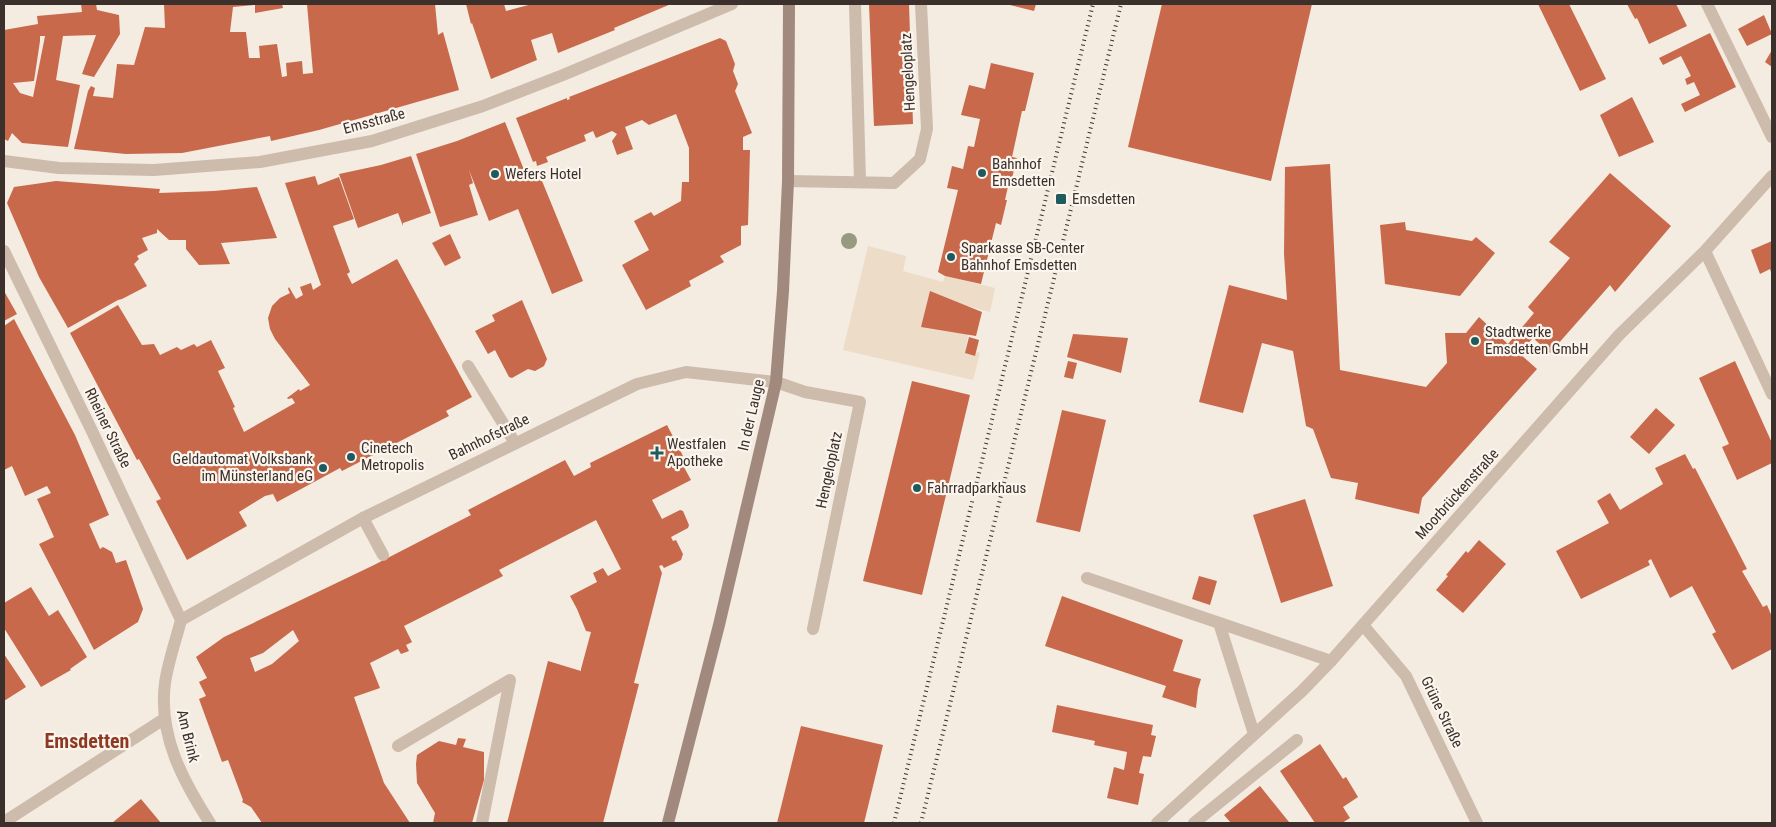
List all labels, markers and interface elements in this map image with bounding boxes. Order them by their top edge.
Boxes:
street label: Hengeloplatz [897,33,919,111]
street label: Emsstraße [341,104,407,138]
place label: Bahnhof Emsdetten [992,155,1055,190]
place label: Wefers Hotel [505,165,581,183]
marker: Bahnhof Emsdetten [976,167,988,179]
marker: Wefers Hotel [489,168,501,180]
place label: Emsdetten [1072,190,1135,208]
marker: Emsdetten [1054,192,1068,206]
place label: Sparkasse SB-Center Bahnhof Emsdetten [961,239,1085,274]
marker: Sparkasse SB-Center Bahnhof Emsdetten [945,251,957,263]
place label: Stadtwerke Emsdetten GmbH [1485,323,1589,358]
marker: Stadtwerke Emsdetten GmbH [1469,335,1481,347]
street label: In der Lauge [734,377,768,453]
street label: Rheiner Straße [81,385,135,471]
street label: Bahnhofstraße [446,410,532,464]
street label: Hengeloplatz [812,430,846,510]
place label: Westfalen Apotheke [667,435,726,470]
place label: Cinetech Metropolis [361,439,425,474]
street label: Moorbrückenstraße [1412,445,1502,543]
marker: Westfalen Apotheke [651,447,663,459]
place label: Geldautomat Volksbank im Münsterland eG [172,450,313,485]
marker: Cinetech Metropolis [345,451,357,463]
marker: Geldautomat Volksbank im Münsterland eG [317,462,329,474]
place label: Fahrradparkhaus [927,479,1026,497]
marker: Fahrradparkhaus [911,482,923,494]
street label: Grüne Straße [1417,673,1467,751]
street label: Am Brink [173,708,203,764]
district label: Emsdetten [45,729,129,753]

